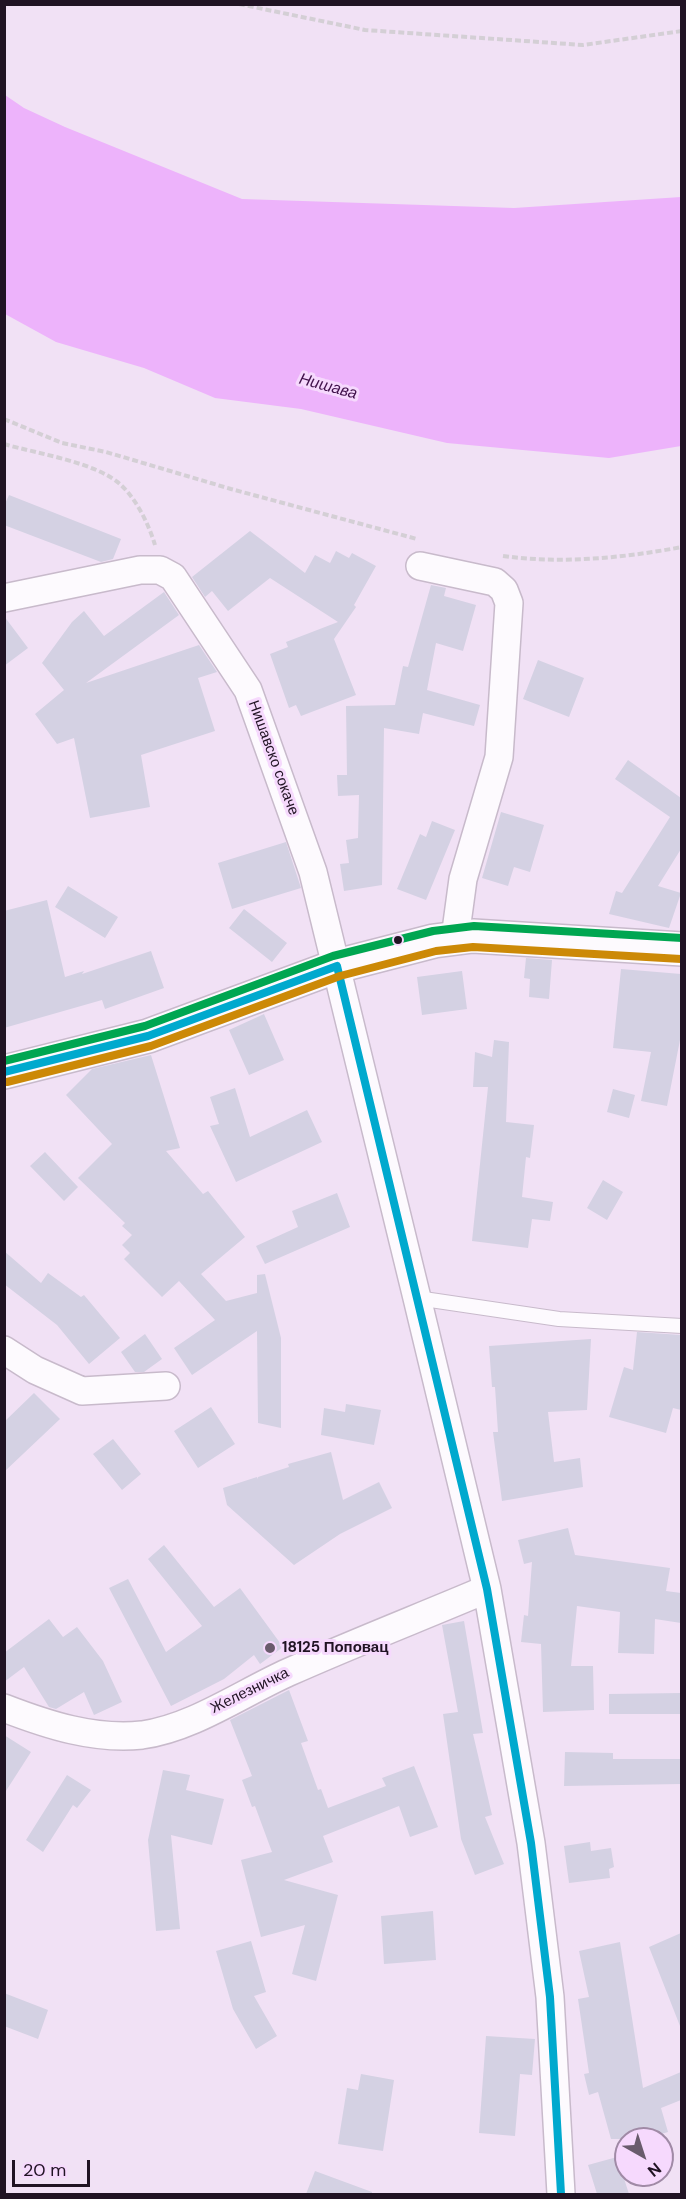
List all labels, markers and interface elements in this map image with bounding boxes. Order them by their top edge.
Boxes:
water label: Нишава [297,370,359,404]
street label: Нишавско сокаче [244,698,302,818]
unlabelled marker [392,934,404,946]
place label: 18125 Поповац [282,1639,388,1657]
marker: 18125 Поповац [263,1641,277,1655]
street label: Железничка [208,1664,292,1718]
north arrow [614,2127,674,2187]
scale bar [15,2148,93,2186]
text: 20 m [23,2158,66,2182]
text: N [643,2158,666,2182]

